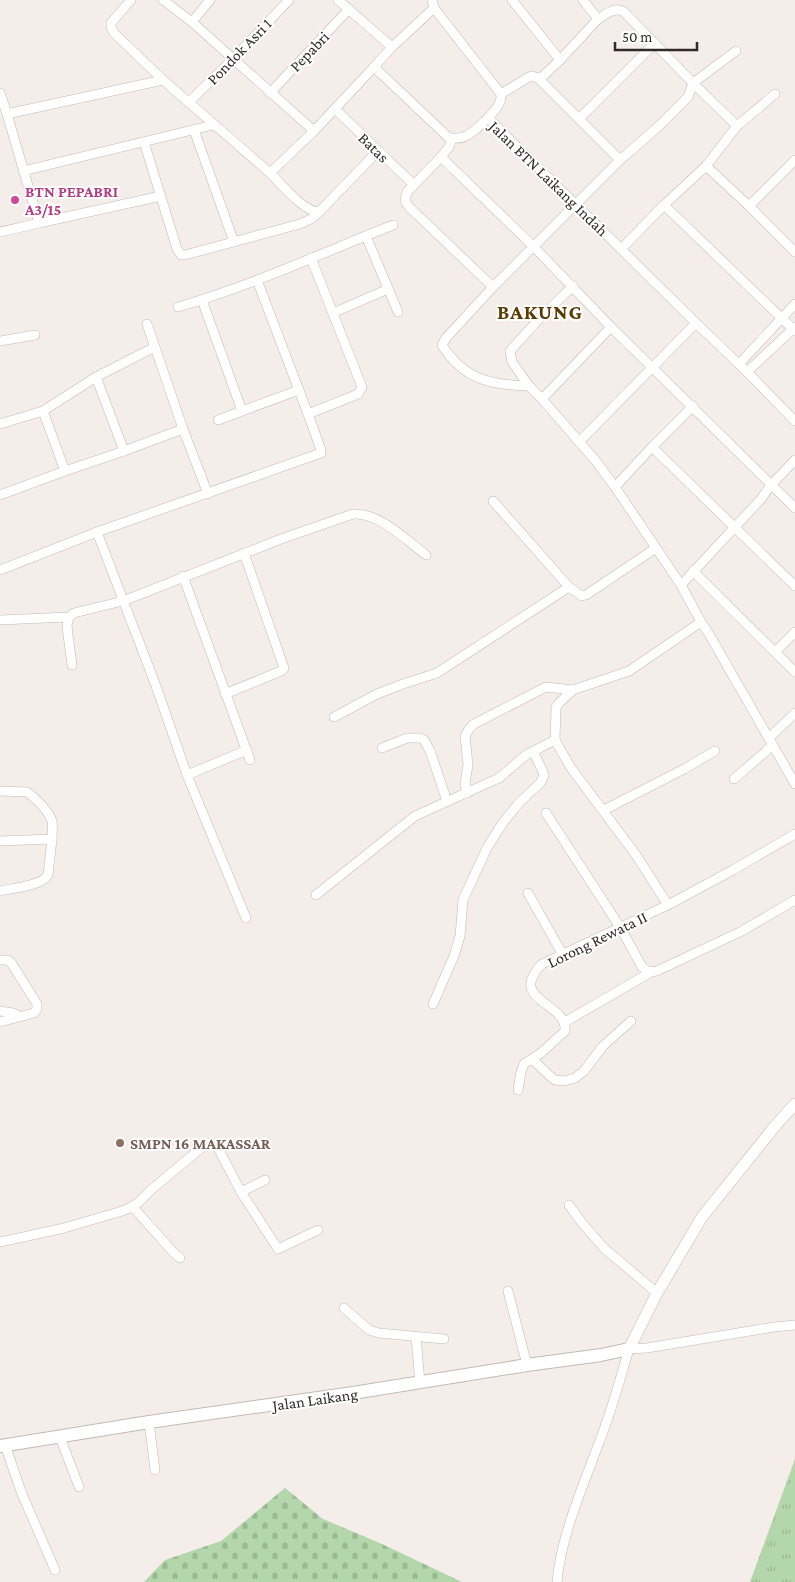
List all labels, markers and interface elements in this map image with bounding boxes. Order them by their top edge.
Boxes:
street label: Pondok Asri 1 [204,15,275,88]
scale bar [615,20,698,52]
street label: Pepabri [286,28,333,75]
text: 50 m [622,29,652,45]
street label: Jalan BTN Laikang Indah [484,116,612,240]
street label: Batas [355,129,392,166]
place label: BTN PEPABRI A3/15 [24,183,118,218]
marker: BTN PEPABRI A3/15 [9,194,21,206]
district label: BAKUNG [497,300,583,324]
street label: Lorong Rewata II [545,908,650,972]
place label: SMPN 16 MAKASSAR [130,1135,271,1152]
marker: SMPN 16 MAKASSAR [114,1137,126,1149]
street label: Jalan Laikang [269,1385,359,1415]

